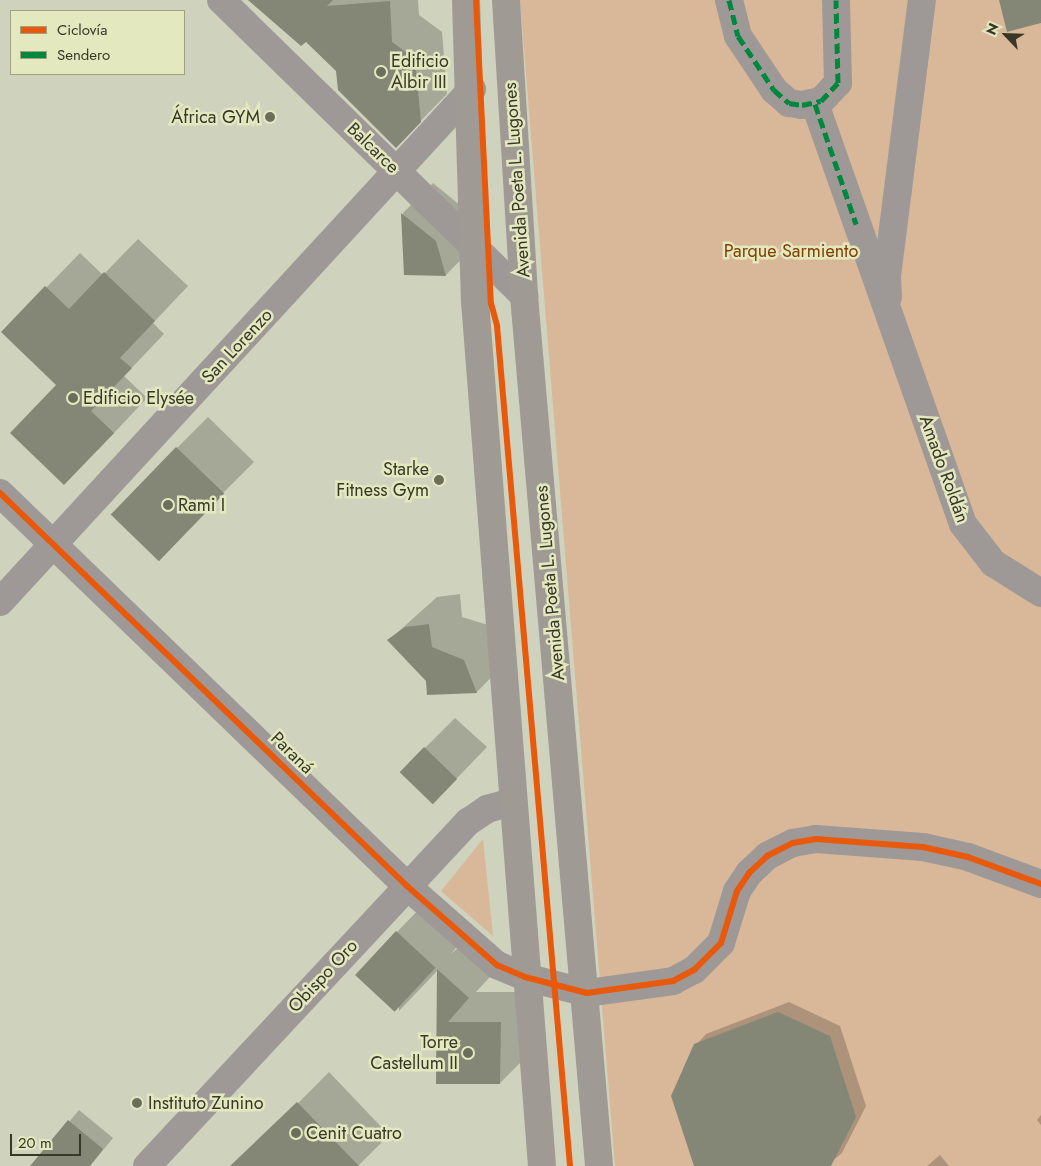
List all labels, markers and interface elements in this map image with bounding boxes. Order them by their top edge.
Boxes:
legend [10,10,185,75]
north arrow [981,10,1031,60]
text: Ciclovía [57,19,107,41]
text: N [981,20,1004,38]
text: Sendero [57,44,110,66]
place label: Edificio Albir III [391,51,449,94]
marker: Edificio Albir III [375,66,387,78]
street label: Avenida Poeta L. Lugones [499,82,535,278]
place label: África GYM [171,106,260,128]
marker: África GYM [264,111,276,123]
street label: Balcarce [343,118,403,178]
park label: Parque Sarmiento [724,240,858,262]
street label: San Lorenzo [197,304,277,388]
place label: Edificio Elysée [83,387,194,409]
marker: Edificio Elysée [67,392,79,404]
street label: Amado Roldán [915,412,973,526]
place label: Starke Fitness Gym [336,459,429,502]
marker: Starke Fitness Gym [433,474,445,486]
street label: Avenida Poeta L. Lugones [531,485,569,681]
place label: Rami I [178,494,225,516]
marker: Rami I [162,499,174,511]
street label: Paraná [266,728,318,778]
street label: Obispo Oro [284,935,362,1017]
place label: Torre Castellum II [370,1032,458,1074]
marker: Torre Castellum II [462,1047,474,1059]
place label: Instituto Zunino [148,1092,264,1114]
marker: Instituto Zunino [130,1096,144,1110]
place label: Cenit Cuatro [306,1122,402,1144]
scale bar [12,1124,84,1156]
marker: Cenit Cuatro [290,1127,302,1139]
text: 20 m [18,1132,52,1154]

